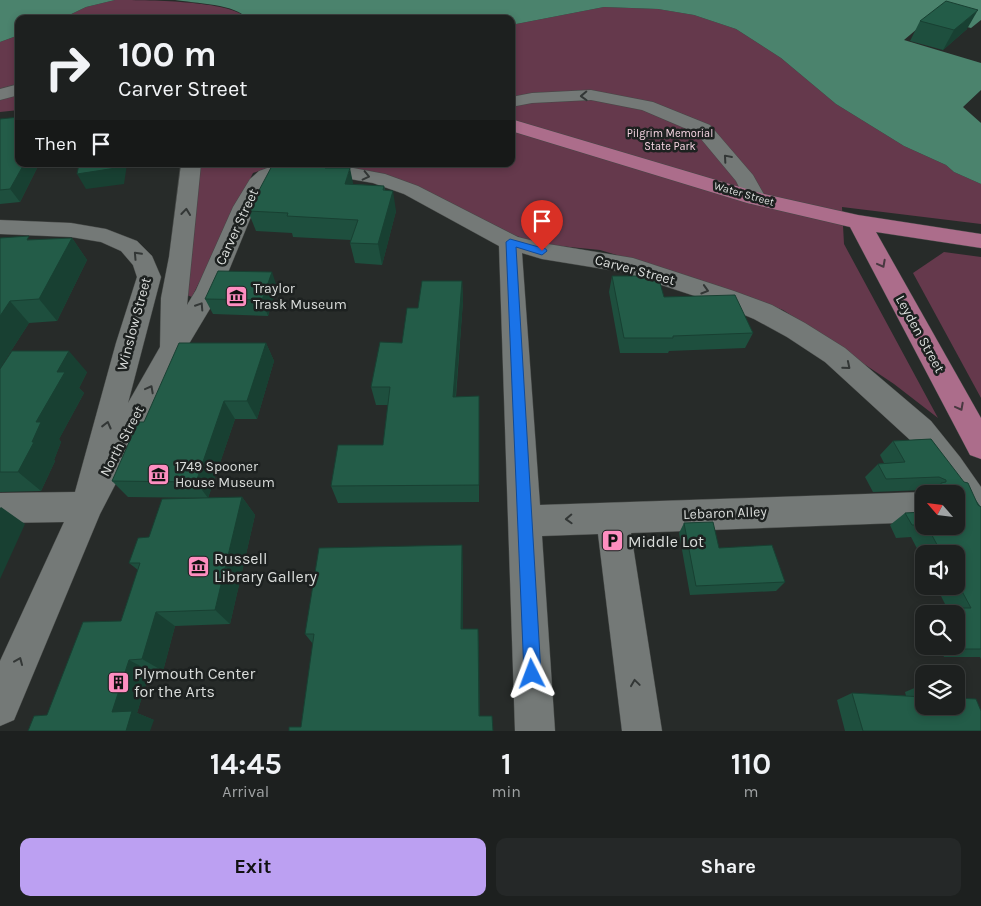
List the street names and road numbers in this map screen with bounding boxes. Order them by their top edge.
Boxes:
street label: Water Street [712,179,776,209]
street label: Carver Street [212,186,262,268]
street label: Carver Street [593,251,677,289]
street label: Winslow Street [113,275,155,373]
street label: Leyden Street [892,292,948,376]
street label: North Street [96,403,148,479]
street label: Lebaron Alley [683,503,768,523]

